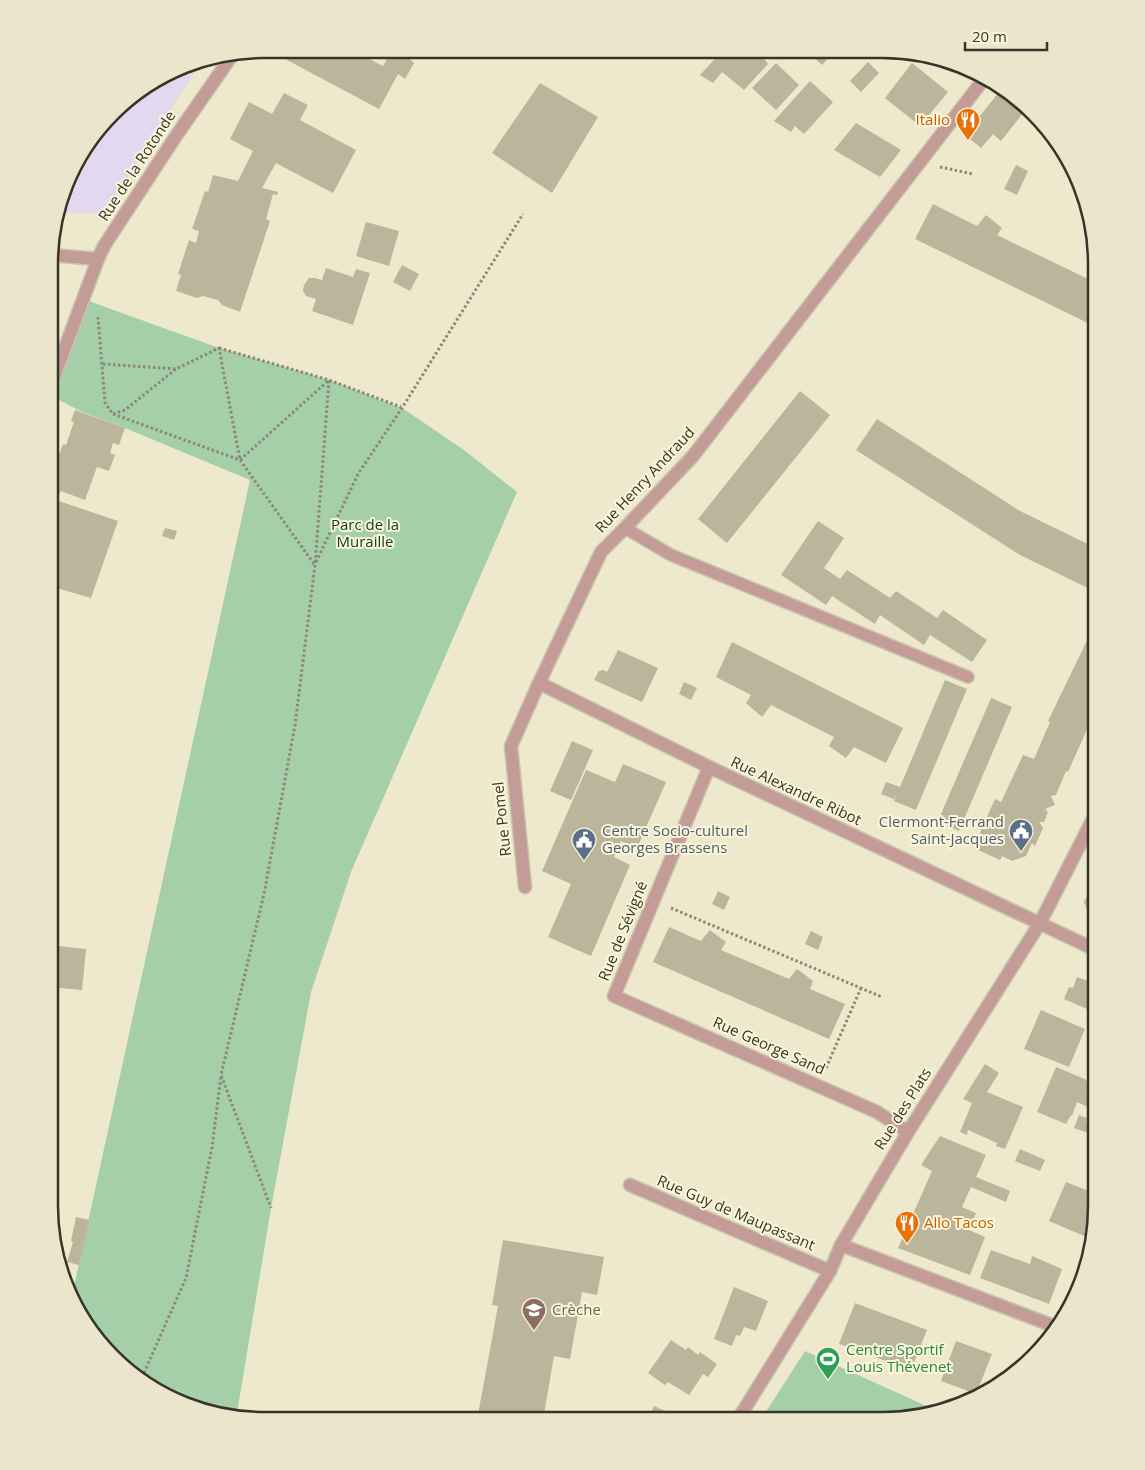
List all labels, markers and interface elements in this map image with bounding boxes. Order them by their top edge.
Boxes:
scale bar [965,20,1048,52]
text: 20 m [972,26,1007,46]
street label: Rue de la Rotonde [93,106,179,224]
restaurant icon: Italio [955,107,981,141]
place label: Italio [916,109,950,129]
street label: Rue Henry Andraud [590,422,699,536]
park label: Parc de la Muraille [331,514,399,551]
street label: Rue Alexandre Ribot [728,751,865,829]
street label: Rue Pomel [487,781,515,857]
place label: Clermont-Ferrand Saint-Jacques [879,811,1004,848]
public building icon: Clermont-Ferrand Saint-Jacques [1008,818,1034,852]
place label: Centre Socio-culturel Georges Brassens [602,820,748,857]
public building icon: Centre Socio-culturel Georges Brassens [571,827,597,861]
street label: Rue de Sévigné [593,878,651,983]
street label: Rue George Sand [710,1011,829,1079]
street label: Rue des Plats [869,1064,935,1153]
street label: Rue Guy de Maupassant [654,1170,818,1254]
restaurant icon: Allo Tacos [894,1210,920,1244]
place label: Allo Tacos [924,1212,994,1232]
school or university icon: Crèche [521,1297,547,1331]
place label: Crèche [552,1299,601,1319]
place label: Centre Sportif Louis Thévenet [846,1339,952,1376]
sports icon: Centre Sportif Louis Thévenet [815,1346,841,1380]

